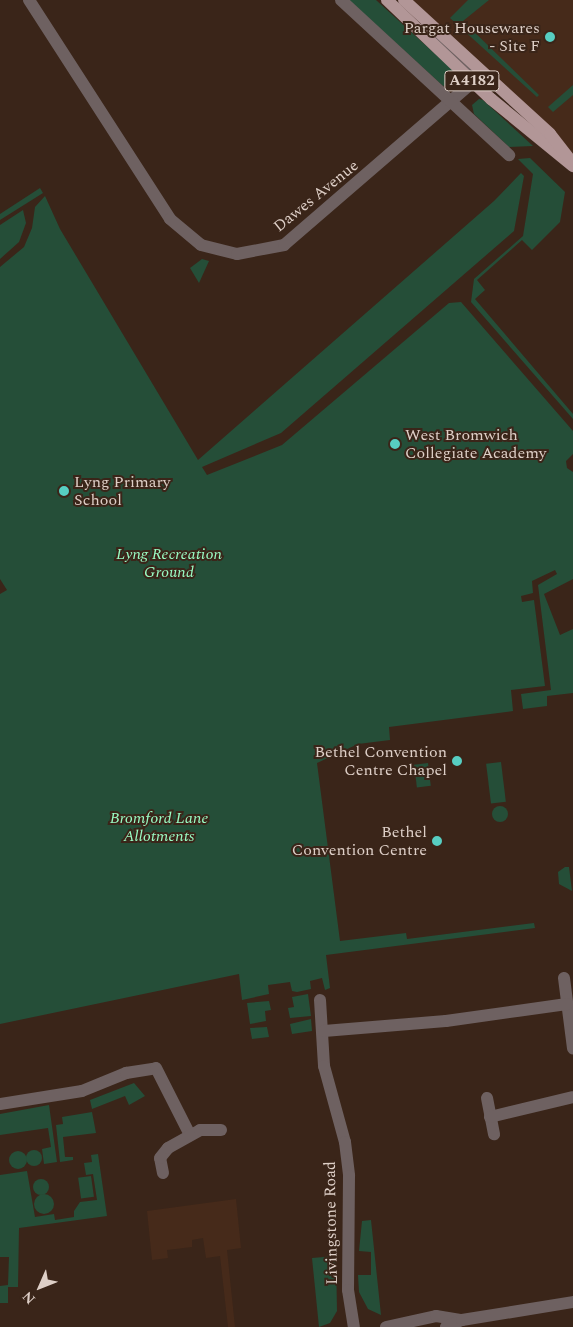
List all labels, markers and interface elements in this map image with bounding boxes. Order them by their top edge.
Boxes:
place label: Pargat Housewares - Site F [404,18,540,56]
marker: Pargat Housewares - Site F [544,31,556,43]
road number: A4182 [443,68,501,94]
street label: Dawes Avenue [270,156,362,236]
place label: West Bromwich Collegiate Academy [405,425,547,463]
marker: West Bromwich Collegiate Academy [389,438,401,450]
place label: Lyng Primary School [74,472,171,510]
marker: Lyng Primary School [58,485,70,497]
park label: Lyng Recreation Ground [116,544,222,582]
place label: Bethel Convention Centre Chapel [314,742,447,780]
marker: Bethel Convention Centre Chapel [451,755,463,767]
park label: Bromford Lane Allotments [110,808,208,846]
place label: Bethel Convention Centre [292,822,427,860]
marker: Bethel Convention Centre [431,835,443,847]
street label: Livingstone Road [320,1161,342,1285]
north arrow [15,1262,65,1312]
text: N [17,1286,40,1309]

